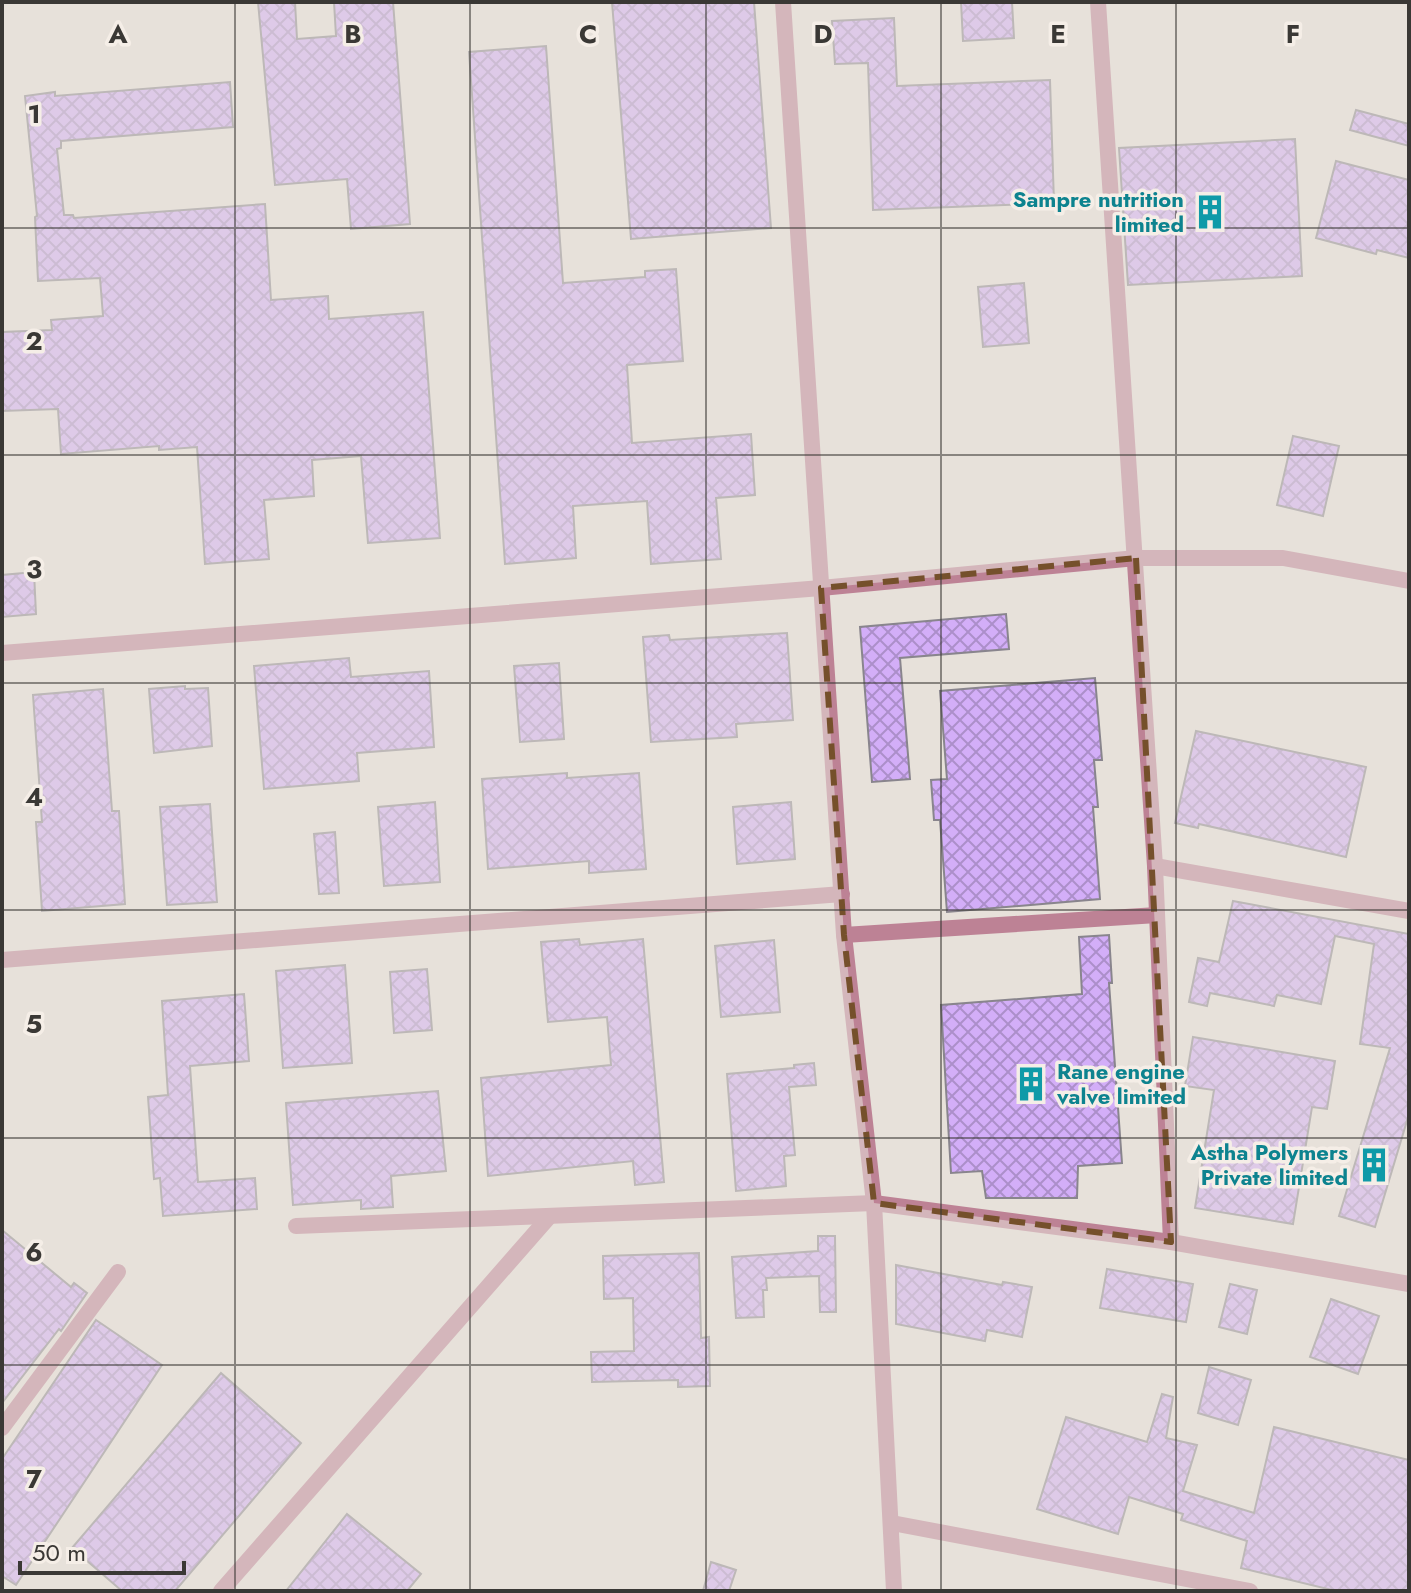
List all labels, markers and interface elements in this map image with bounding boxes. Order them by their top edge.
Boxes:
text: A [107,15,128,53]
text: B [344,15,362,53]
text: C [579,15,597,53]
text: D [813,15,833,53]
text: E [1050,15,1066,53]
text: F [1286,15,1300,53]
text: 1 [27,95,41,133]
place label: Sampre nutrition limited [1013,183,1184,240]
building icon: Sampre nutrition limited [1191,193,1229,231]
text: 2 [25,322,43,360]
text: 3 [26,550,42,588]
text: 4 [25,778,43,816]
text: 5 [26,1005,42,1043]
place label: Rane engine valve limited [1056,1055,1186,1112]
building icon: Rane engine valve limited [1012,1065,1050,1103]
place label: Astha Polymers Private limited [1190,1136,1348,1193]
building icon: Astha Polymers Private limited [1355,1146,1393,1184]
text: 6 [25,1233,43,1271]
text: 7 [26,1460,42,1498]
scale bar [20,1525,184,1575]
text: 50 m [32,1535,86,1570]

